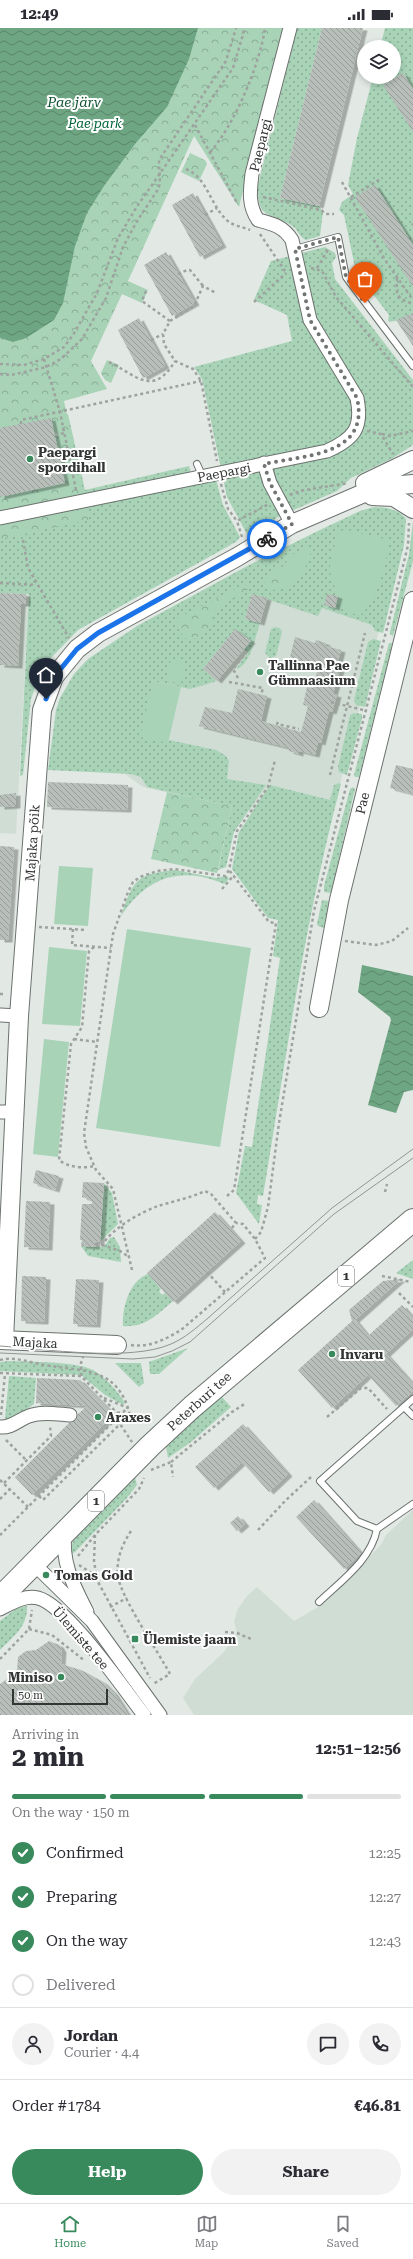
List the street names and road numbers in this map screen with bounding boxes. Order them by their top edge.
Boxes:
street label: Paepargi [247,117,274,173]
street label: Paepargi [196,460,252,485]
street label: Pae [353,791,372,816]
street label: Majaka põik [22,804,43,882]
road number: 1 [338,1266,354,1286]
street label: Majaka [12,1334,58,1351]
street label: Peterburi tee [164,1369,234,1434]
road number: 1 [88,1491,104,1511]
street label: Ülemiste tee [49,1603,113,1673]

